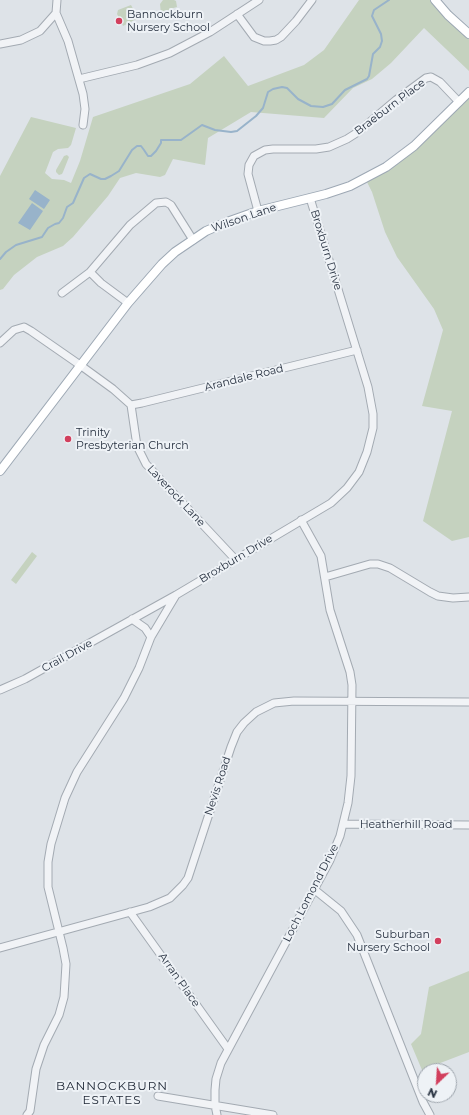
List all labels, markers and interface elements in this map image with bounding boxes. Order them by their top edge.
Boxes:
place label: Bannockburn Nursery School [127,8,210,34]
marker: Bannockburn Nursery School [114,16,124,26]
street label: Braeburn Place [352,76,428,138]
street label: Wilson Lane [210,201,278,235]
street label: Broxburn Drive [307,208,345,292]
street label: Arandale Road [203,362,285,394]
place label: Trinity Presbyterian Church [76,426,189,452]
marker: Trinity Presbyterian Church [63,434,73,444]
street label: Laverock Lane [144,463,208,529]
street label: Broxburn Drive [197,532,275,586]
street label: Crail Drive [39,637,95,675]
street label: Nevis Road [202,755,234,817]
street label: Heatherhill Road [360,818,452,832]
street label: Loch Lomond Drive [281,842,341,944]
place label: Suburban Nursery School [347,928,430,954]
marker: Suburban Nursery School [433,936,443,946]
street label: Arran Place [156,950,202,1010]
north arrow [417,1063,457,1103]
district label: BANNOCKBURN ESTATES [56,1079,168,1107]
text: N [425,1085,439,1101]

